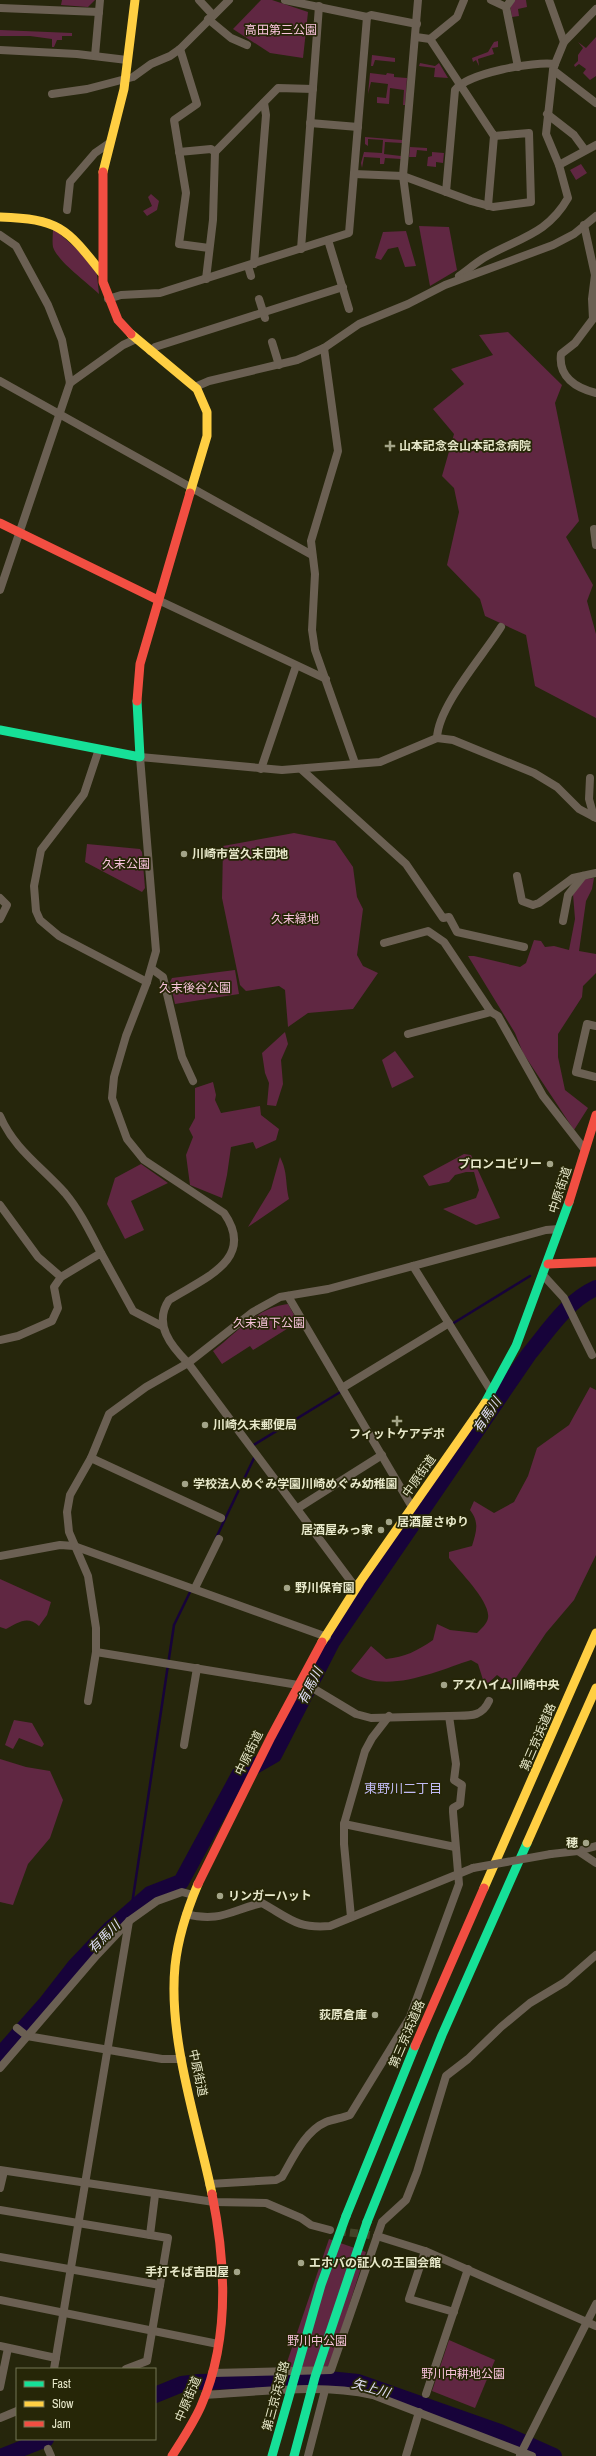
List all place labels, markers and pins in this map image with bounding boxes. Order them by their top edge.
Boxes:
place label: 山本記念会山本記念病院 [399,438,531,454]
marker: 山本記念会山本記念病院 [384,440,396,452]
place label: 川崎市営久末団地 [192,846,288,862]
marker: 川崎市営久末団地 [179,849,189,859]
place label: ブロンコビリー [458,1156,542,1172]
marker: ブロンコビリー [545,1159,555,1169]
marker: フィットケアデポ [392,1416,402,1426]
place label: 川崎久末郵便局 [213,1417,297,1433]
marker: 川崎久末郵便局 [200,1420,210,1430]
place label: フィットケアデポ [349,1426,445,1442]
place label: 学校法人めぐみ学園川崎めぐみ幼稚園 [193,1476,398,1492]
marker: 学校法人めぐみ学園川崎めぐみ幼稚園 [180,1479,190,1489]
place label: 居酒屋さゆり [397,1514,469,1530]
marker: 居酒屋さゆり [384,1517,394,1527]
place label: 居酒屋みっ家 [301,1522,373,1538]
marker: 居酒屋みっ家 [376,1525,386,1535]
place label: 野川保育園 [295,1580,355,1596]
marker: 野川保育園 [282,1583,292,1593]
place label: アズハイム川崎中央 [452,1677,560,1693]
marker: アズハイム川崎中央 [439,1680,449,1690]
place label: 穂 [566,1835,578,1851]
marker: 穂 [581,1838,591,1848]
place label: リンガーハット [228,1888,312,1904]
marker: リンガーハット [215,1891,225,1901]
place label: 荻原倉庫 [319,2007,367,2023]
marker: 荻原倉庫 [370,2010,380,2020]
place label: エホバの証人の王国会館 [309,2255,441,2271]
marker: エホバの証人の王国会館 [296,2258,306,2268]
place label: 手打そば吉田屋 [145,2264,229,2280]
marker: 手打そば吉田屋 [232,2267,242,2277]

